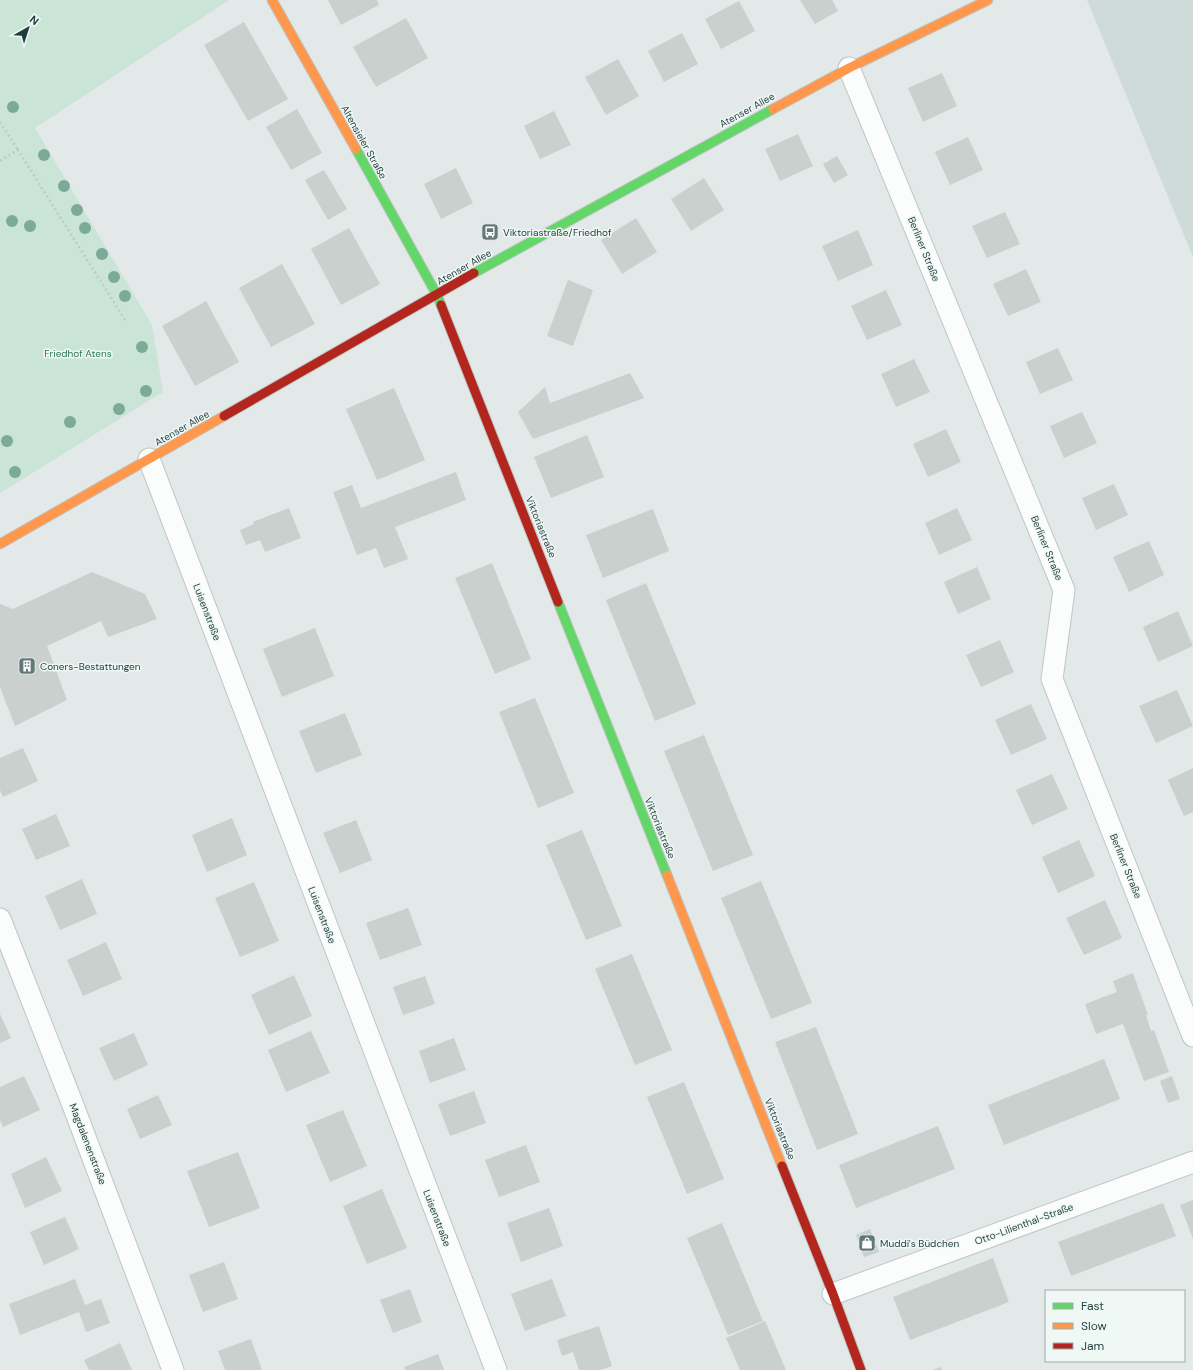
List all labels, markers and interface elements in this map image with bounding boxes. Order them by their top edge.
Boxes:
north arrow [8,8,48,48]
text: N [27,12,42,28]
street label: Atenser Allee [717,89,777,130]
street label: Altensieler Straße [338,103,390,181]
street label: Berliner Straße [905,215,943,284]
bus stop icon: Viktoriastraße/Friedhof [480,222,500,242]
place label: Viktoriastraße/Friedhof [503,226,612,239]
street label: Atenser Allee [434,246,494,288]
park label: Friedhof Atens [44,347,112,360]
street label: Atenser Allee [152,407,212,449]
street label: Viktoriastraße [523,494,559,560]
street label: Berliner Straße [1028,514,1066,583]
street label: Luisenstraße [190,582,224,643]
building icon: Coners-Bestattungen [17,656,37,676]
place label: Coners-Bestattungen [40,660,141,673]
street label: Viktoriastraße [642,795,678,861]
street label: Berliner Straße [1107,832,1145,901]
street label: Luisenstraße [305,885,339,946]
street label: Viktoriastraße [762,1096,798,1162]
street label: Magdalenenstraße [67,1102,110,1187]
street label: Luisenstraße [420,1188,454,1249]
street label: Otto-Lilienthal-Straße [973,1200,1076,1248]
shop icon: Muddi's Büdchen [857,1233,877,1253]
place label: Muddi's Büdchen [880,1237,960,1250]
legend [1045,1290,1185,1362]
text: Fast [1081,1298,1104,1314]
text: Slow [1081,1318,1107,1334]
text: Jam [1081,1338,1104,1354]

